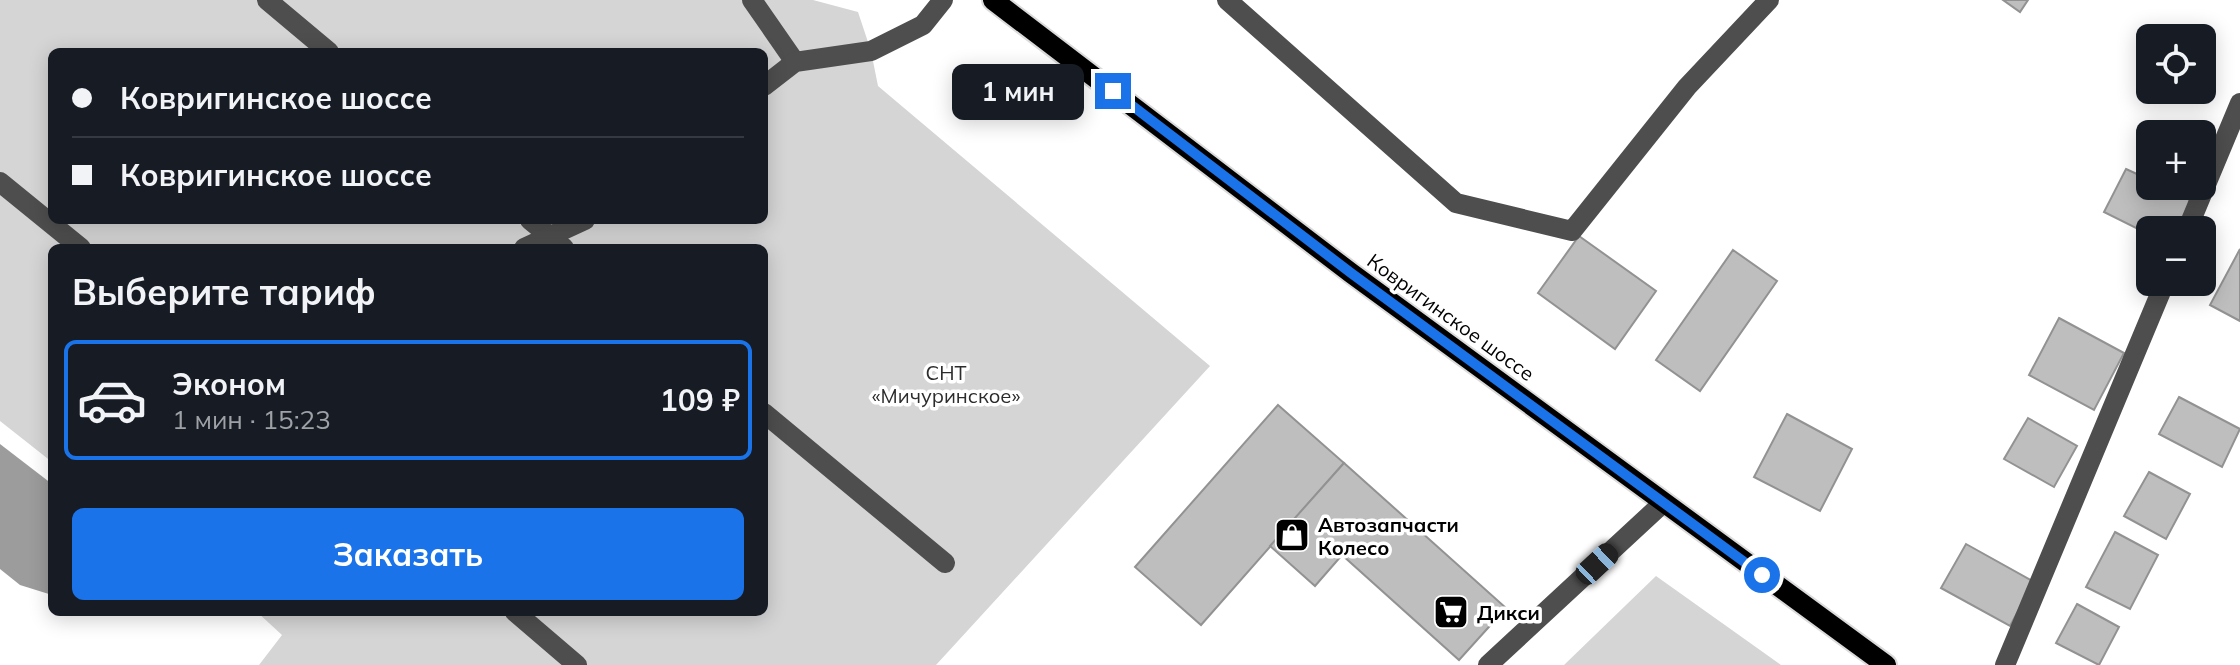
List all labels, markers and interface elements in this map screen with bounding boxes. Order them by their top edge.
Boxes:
map controls [2136,24,2216,296]
button: locate [2136,24,2216,104]
callout: 1 мин [953,63,1085,119]
route end [1095,73,1131,109]
text: 1 мин [982,75,1054,108]
text: Ковригинское шоссе [120,79,432,117]
button: + [2136,120,2216,200]
text: Ковригинское шоссе [120,156,432,194]
button: − [2136,216,2216,296]
street label: Ковригинское шоссе [1362,248,1540,386]
text: Выберите тариф [72,269,376,314]
park label: СНТ «Мичуринское» [872,360,1020,408]
icon: car [76,364,148,436]
text: Эконом [172,365,286,403]
text: 109 ₽ [660,381,740,419]
text: 1 мин · 15:23 [172,403,331,436]
button: Заказать [72,508,744,600]
place label: Автозапчасти Колесо [1318,512,1459,560]
shop icon: Автозапчасти Колесо [1273,516,1311,554]
car [1571,539,1623,589]
route start [1744,557,1780,593]
supermarket icon: Дикси [1432,593,1470,631]
place label: Дикси [1477,600,1540,625]

